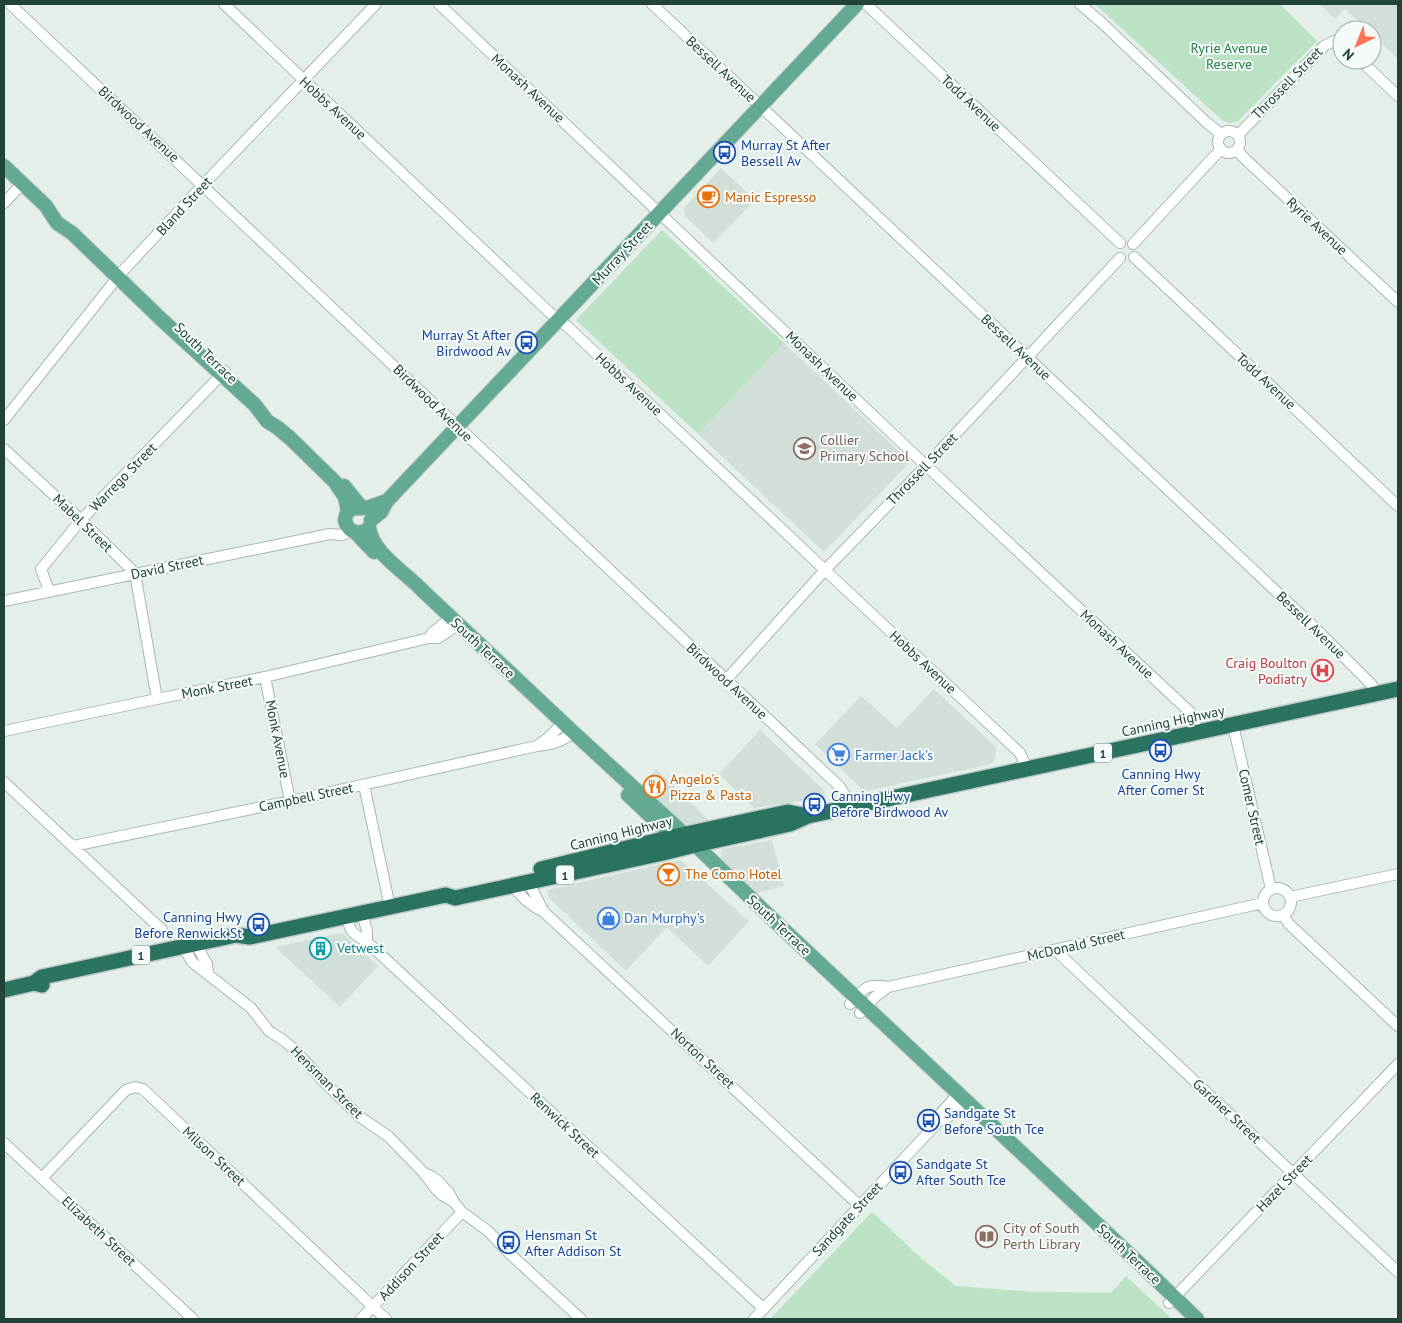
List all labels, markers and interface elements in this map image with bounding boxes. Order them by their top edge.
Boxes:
north arrow [1332,20,1382,70]
street label: Bessell Avenue [682,32,760,106]
park label: Ryrie Avenue Reserve [1190,39,1268,73]
street label: Throssell Street [1248,43,1326,123]
text: N [1339,45,1358,64]
street label: Monash Avenue [488,49,568,127]
street label: Todd Avenue [937,71,1005,135]
street label: Hobbs Avenue [296,72,370,144]
street label: Birdwood Avenue [95,82,183,166]
place label: Murray St After Bessell Av [741,136,830,170]
bus stop icon: Murray St After Bessell Av [713,141,737,165]
street label: Bland Street [152,173,216,239]
cafe icon: Manic Espresso [697,185,721,209]
place label: Manic Espresso [725,188,816,206]
street label: Ryrie Avenue [1283,193,1351,259]
street label: Murray Street [588,217,656,289]
street label: Bessell Avenue [977,310,1055,384]
street label: South Terrace [171,318,241,388]
place label: Murray St After Birdwood Av [422,326,511,360]
street label: Monash Avenue [782,327,862,405]
bus stop icon: Murray St After Birdwood Av [515,331,539,355]
street label: Hobbs Avenue [592,348,666,420]
street label: Todd Avenue [1232,349,1300,413]
street label: Birdwood Avenue [389,360,477,446]
street label: Throssell Street [883,429,961,509]
place label: Collier Primary School [820,431,909,465]
school or university icon: Collier Primary School [792,436,816,460]
street label: Warrego Street [86,439,161,515]
street label: Mabel Street [49,490,117,556]
street label: David Street [129,550,205,583]
street label: Bessell Avenue [1273,587,1349,663]
street label: Monash Avenue [1077,605,1157,683]
street label: South Terrace [447,614,519,682]
street label: Hobbs Avenue [886,626,960,698]
street label: Birdwood Avenue [683,639,771,723]
place label: Craig Boulton Podiatry [1225,654,1307,688]
hospital icon: Craig Boulton Podiatry [1311,659,1335,683]
street label: Monk Street [180,671,254,703]
street label: Monk Avenue [262,698,294,780]
street label: Canning Highway [1120,701,1227,741]
bus stop icon: Canning Hwy After Comer St [1149,739,1173,763]
supermarket icon: Farmer Jack's [827,743,851,767]
road number: 1 [1094,744,1112,762]
place label: Farmer Jack's [855,746,933,764]
place label: Canning Hwy After Comer St [1118,765,1205,799]
street label: Comer Street [1234,767,1270,847]
place label: Angelo's Pizza & Pasta [670,770,752,804]
restaurant icon: Angelo's Pizza & Pasta [642,775,666,799]
street label: Campbell Street [257,778,355,816]
place label: Canning Hwy Before Birdwood Av [831,787,949,821]
bus stop icon: Canning Hwy Before Birdwood Av [803,792,827,816]
street label: Canning Highway [568,811,674,854]
bar icon: The Como Hotel [657,862,681,886]
place label: The Como Hotel [685,865,782,883]
road number: 1 [556,866,574,884]
street label: South Terrace [743,891,815,959]
shop icon: Dan Murphy's [596,906,620,930]
place label: Canning Hwy Before Renwick St [134,908,242,942]
place label: Dan Murphy's [624,909,705,927]
bus stop icon: Canning Hwy Before Renwick St [246,913,270,937]
street label: McDonald Street [1025,925,1127,965]
building icon: Vetwest [309,936,333,960]
place label: Vetwest [336,939,384,957]
road number: 1 [132,946,150,964]
street label: Norton Street [667,1024,739,1092]
street label: Hensman Street [287,1042,367,1122]
street label: Gardner Street [1189,1075,1265,1147]
street label: Renwick Street [526,1088,604,1162]
place label: Sandgate St Before South Tce [944,1104,1044,1138]
bus stop icon: Sandgate St Before South Tce [916,1109,940,1133]
street label: Milson Street [179,1122,249,1190]
street label: Hazel Street [1252,1150,1316,1216]
place label: Sandgate St After South Tce [916,1155,1006,1189]
bus stop icon: Sandgate St After South Tce [888,1160,912,1184]
street label: Sandgate Street [808,1178,886,1260]
street label: Elizabeth Street [58,1192,140,1270]
place label: City of South Perth Library [1003,1219,1081,1253]
street label: South Terrace [1093,1220,1165,1288]
library icon: City of South Perth Library [975,1224,999,1248]
place label: Hensman St After Addison St [525,1226,621,1260]
street label: Addison Street [375,1228,448,1304]
bus stop icon: Hensman St After Addison St [497,1231,521,1255]

